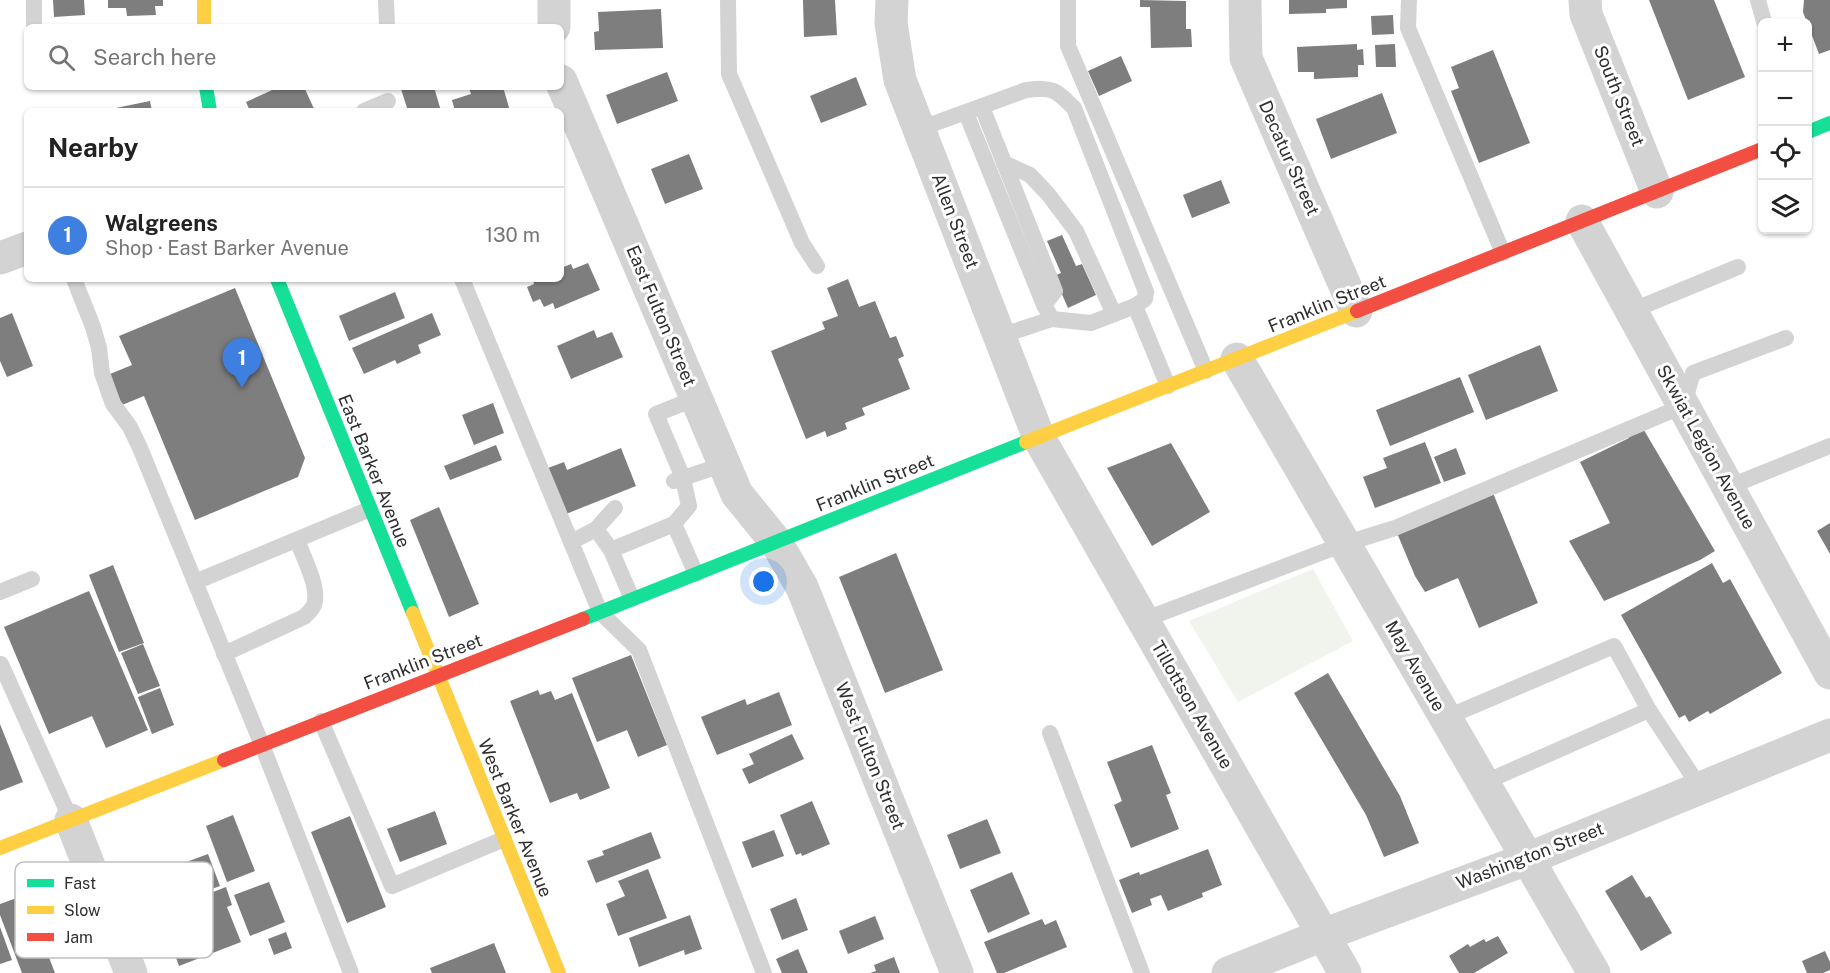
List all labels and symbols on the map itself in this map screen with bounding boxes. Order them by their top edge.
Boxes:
street label: South Street [1590,42,1649,149]
street label: Decatur Street [1255,97,1324,218]
street label: Allen Street [928,170,983,271]
street label: East Fulton Street [622,242,701,390]
street label: Franklin Street [1265,270,1389,337]
pin: 1 [222,338,262,388]
street label: Skwiat Legion Avenue [1653,361,1760,533]
street label: East Barker Avenue [334,391,415,550]
street label: Franklin Street [813,449,937,516]
your location [749,567,778,596]
street label: May Avenue [1381,617,1450,715]
street label: Franklin Street [361,629,485,694]
street label: Tillottson Avenue [1147,637,1238,772]
street label: West Fulton Street [831,679,910,832]
street label: West Barker Avenue [474,736,557,900]
street label: Washington Street [1453,818,1607,893]
legend [15,862,213,958]
text: Fast [64,874,96,893]
text: Slow [64,901,101,920]
text: Jam [64,928,93,947]

